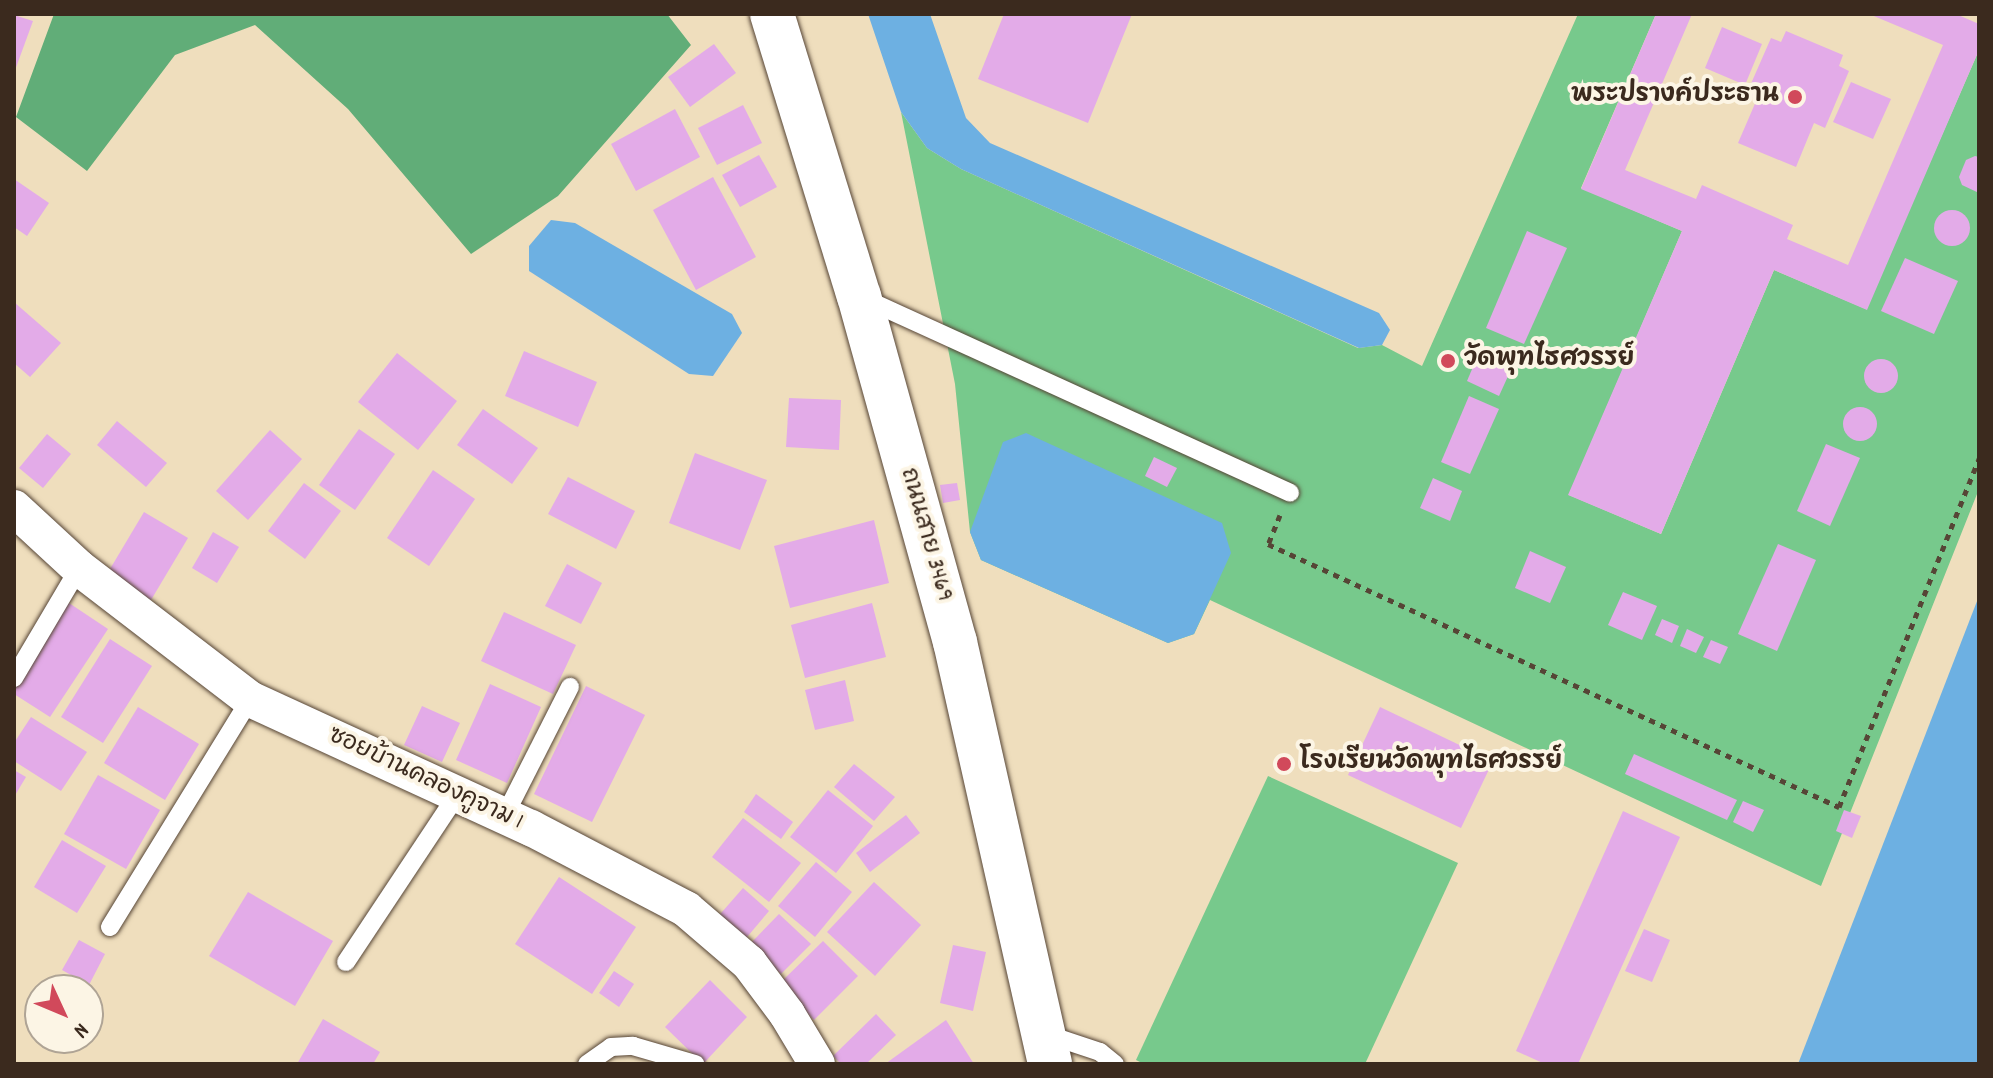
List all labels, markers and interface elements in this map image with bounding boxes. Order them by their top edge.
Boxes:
place label: พระปรางค์ประธาน [1571,83,1779,111]
marker: พระปรางค์ประธาน [1786,88,1804,106]
place label: วัดพุทไธศวรรย์ [1464,347,1634,375]
marker: วัดพุทไธศวรรย์ [1439,352,1457,370]
street label: ถนนสาย 3469 [892,465,958,605]
street label: ซอยบ้านคลองคูจาม 1 [323,722,527,838]
place label: โรงเรียนวัดพุทไธศวรรย์ [1300,750,1562,778]
marker: โรงเรียนวัดพุทไธศวรรย์ [1275,755,1293,773]
north arrow [24,974,104,1054]
text: N [65,1015,95,1044]

